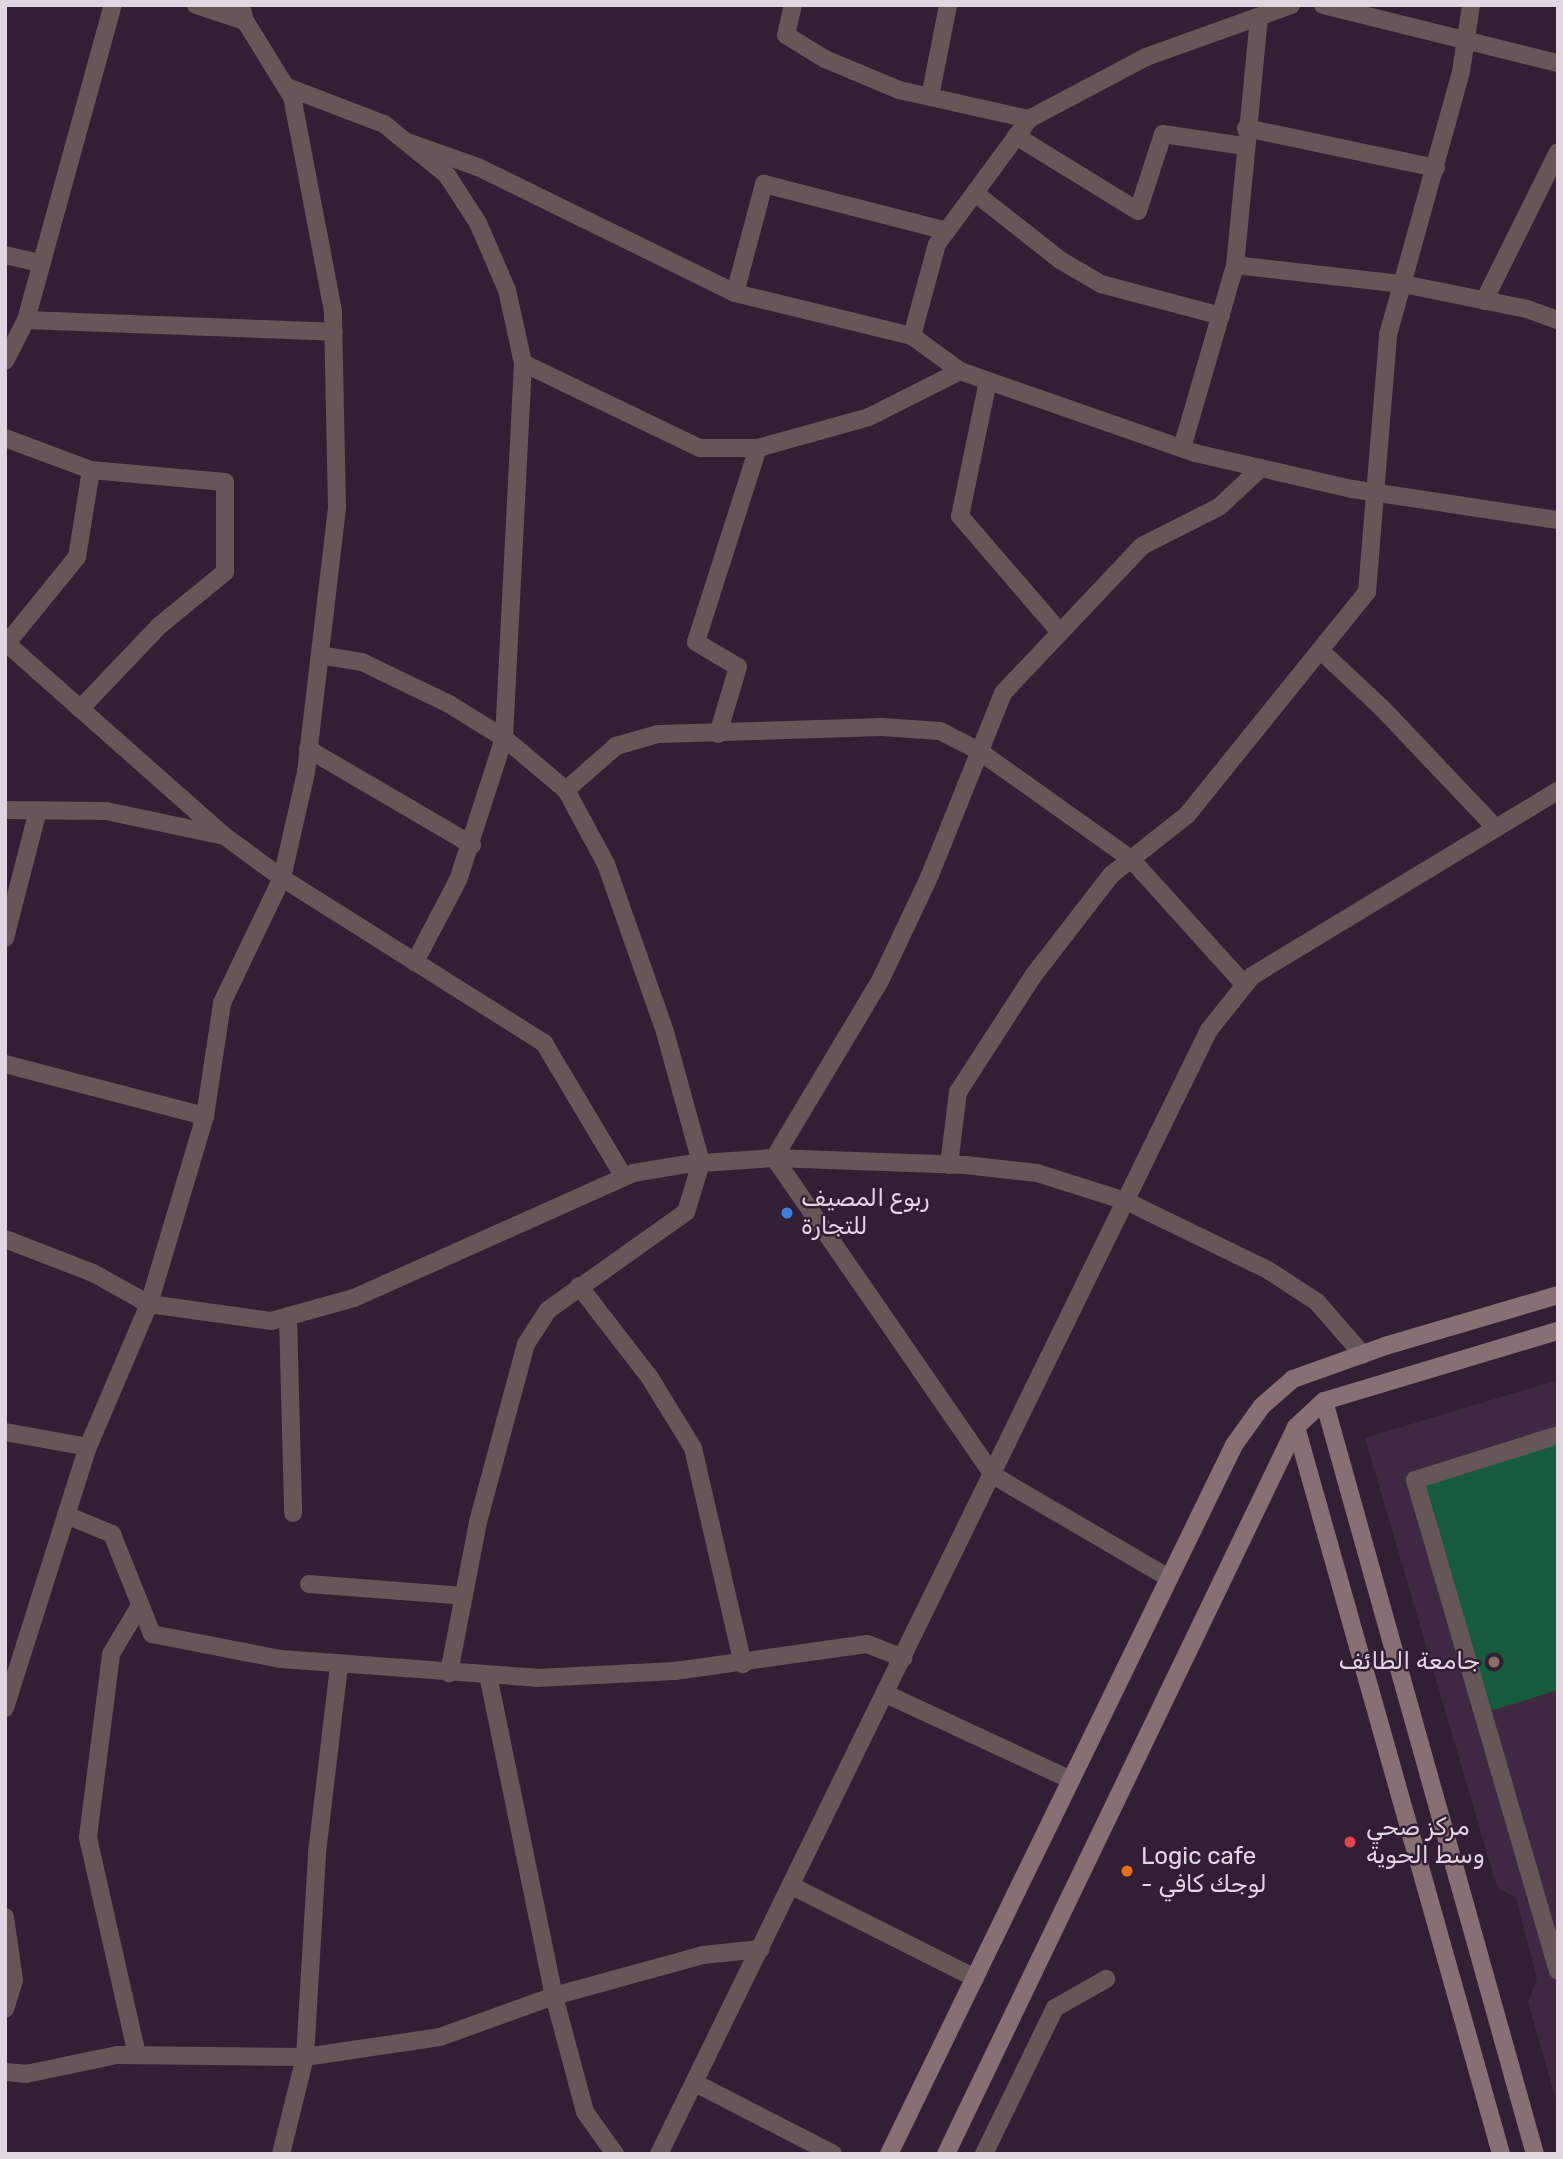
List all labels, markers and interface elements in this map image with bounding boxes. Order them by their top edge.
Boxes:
place label: ربوع المصيف للتجارة [801,1185,929,1241]
marker: ربوع المصيف للتجارة [779,1205,795,1221]
place label: جامعة الطائف [1338,1648,1480,1676]
marker: جامعة الطائف [1486,1654,1502,1670]
place label: مركز صحي وسط الحوية [1366,1814,1485,1870]
marker: مركز صحي وسط الحوية [1340,1832,1360,1852]
place label: Logic cafe - لوجك كافي [1141,1843,1267,1899]
marker: Logic cafe - لوجك كافي [1119,1863,1135,1879]

